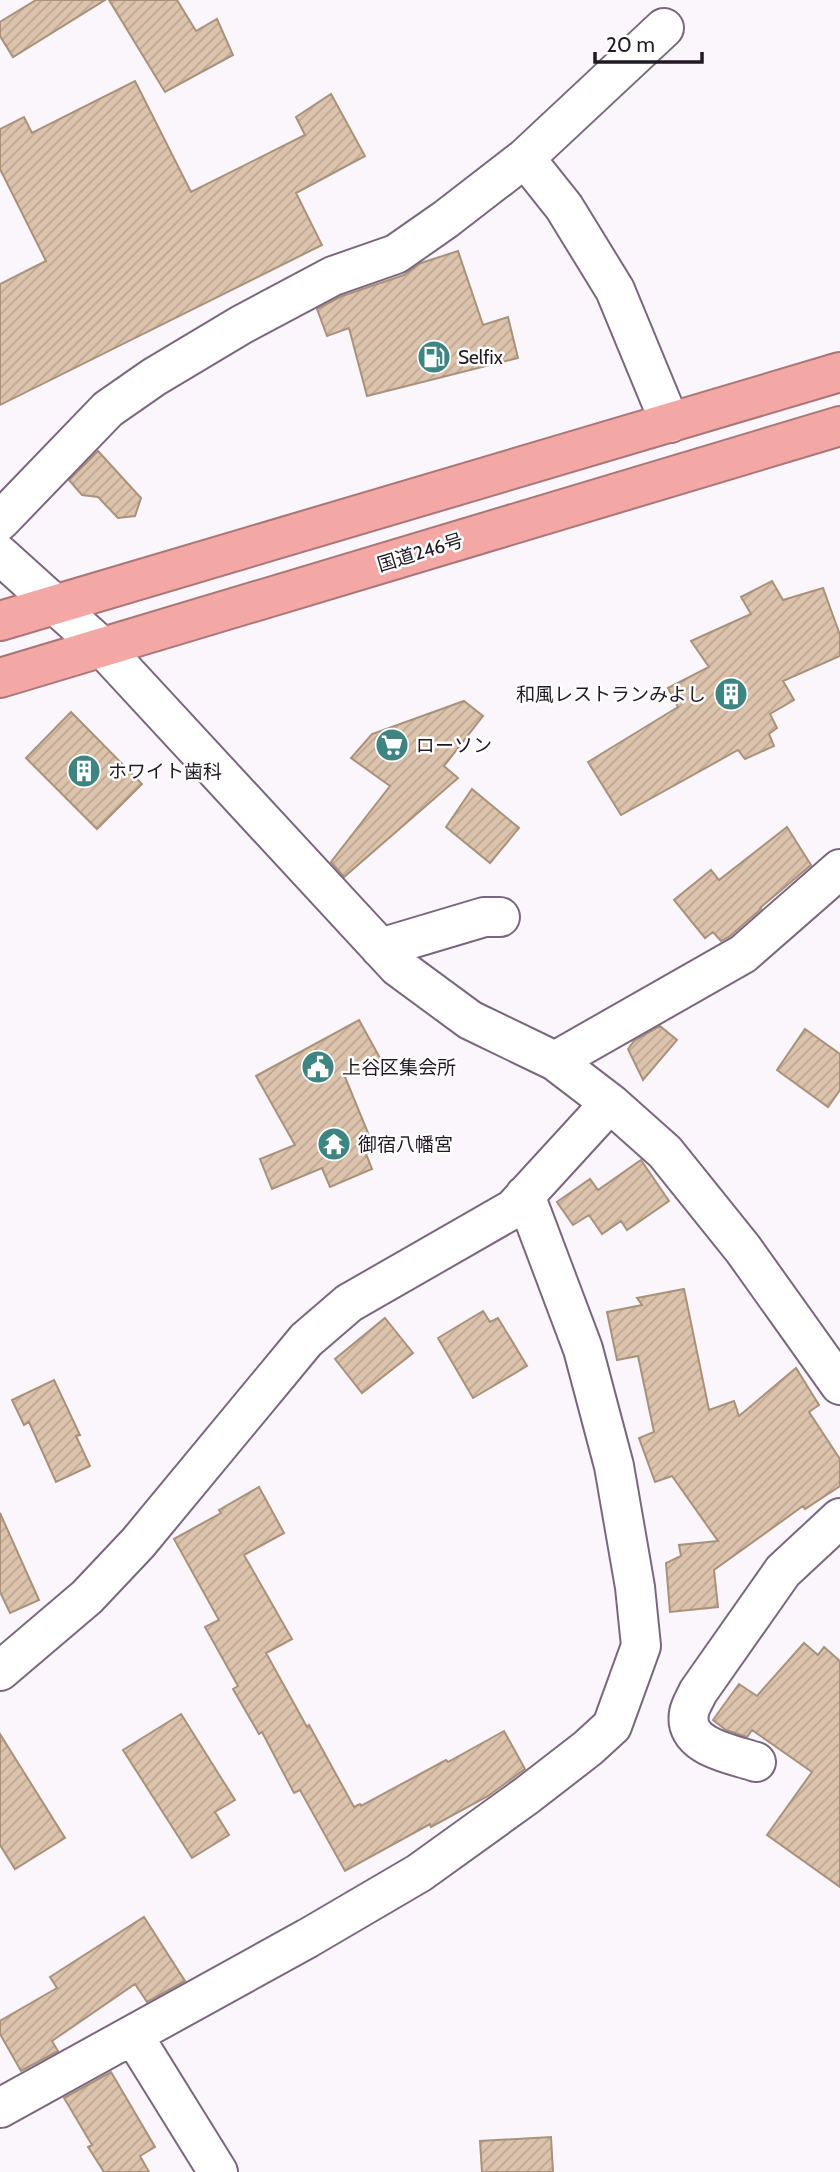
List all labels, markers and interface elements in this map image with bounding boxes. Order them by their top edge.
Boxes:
scale bar [595,21,702,65]
text: 20 m [606,32,655,57]
fuel station icon: Selfix [415,338,453,376]
place label: Selfix [458,346,503,369]
street label: 国道246号 [374,529,466,576]
building icon: 和風レストランみよし [712,675,750,713]
place label: 和風レストランみよし [516,683,706,706]
supermarket icon: ローソン [373,726,411,764]
place label: ローソン [416,734,492,757]
building icon: ホワイト歯科 [65,752,103,790]
place label: ホワイト歯科 [108,760,222,783]
public building icon: 上谷区集会所 [299,1048,337,1086]
place label: 上谷区集会所 [342,1056,456,1079]
temple icon: 御宿八幡宮 [315,1125,353,1163]
place label: 御宿八幡宮 [358,1133,453,1156]

